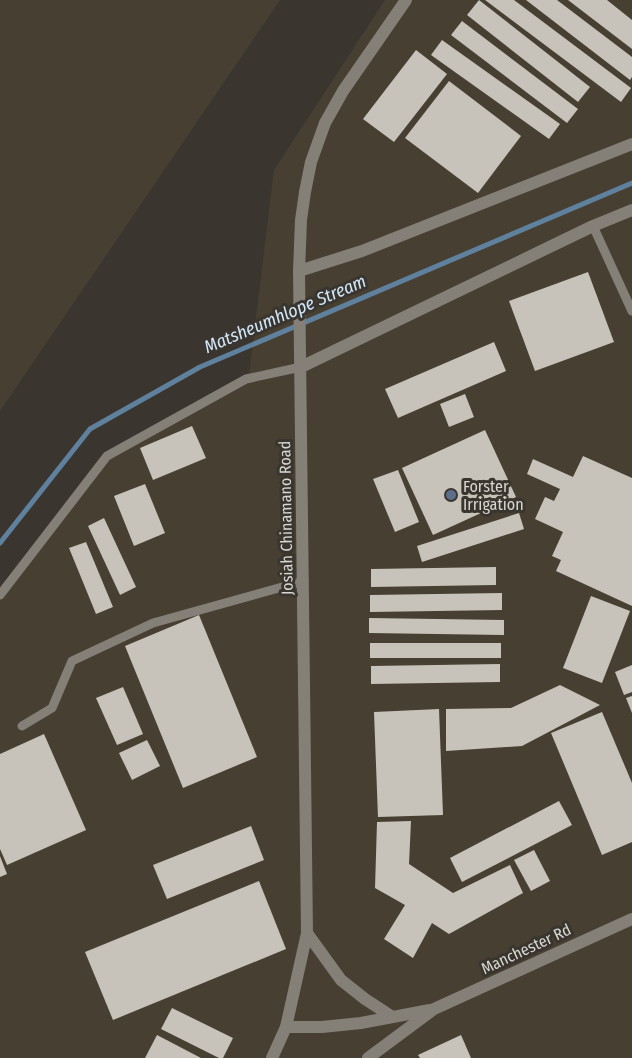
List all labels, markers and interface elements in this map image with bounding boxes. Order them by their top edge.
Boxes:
water label: Matsheumhlope Stream [201,270,369,358]
street label: Josiah Chinamano Road [275,441,297,595]
place label: Forster Irrigation [463,477,524,514]
marker: Forster Irrigation [444,488,458,502]
street label: Manchester Rd [478,920,574,978]

